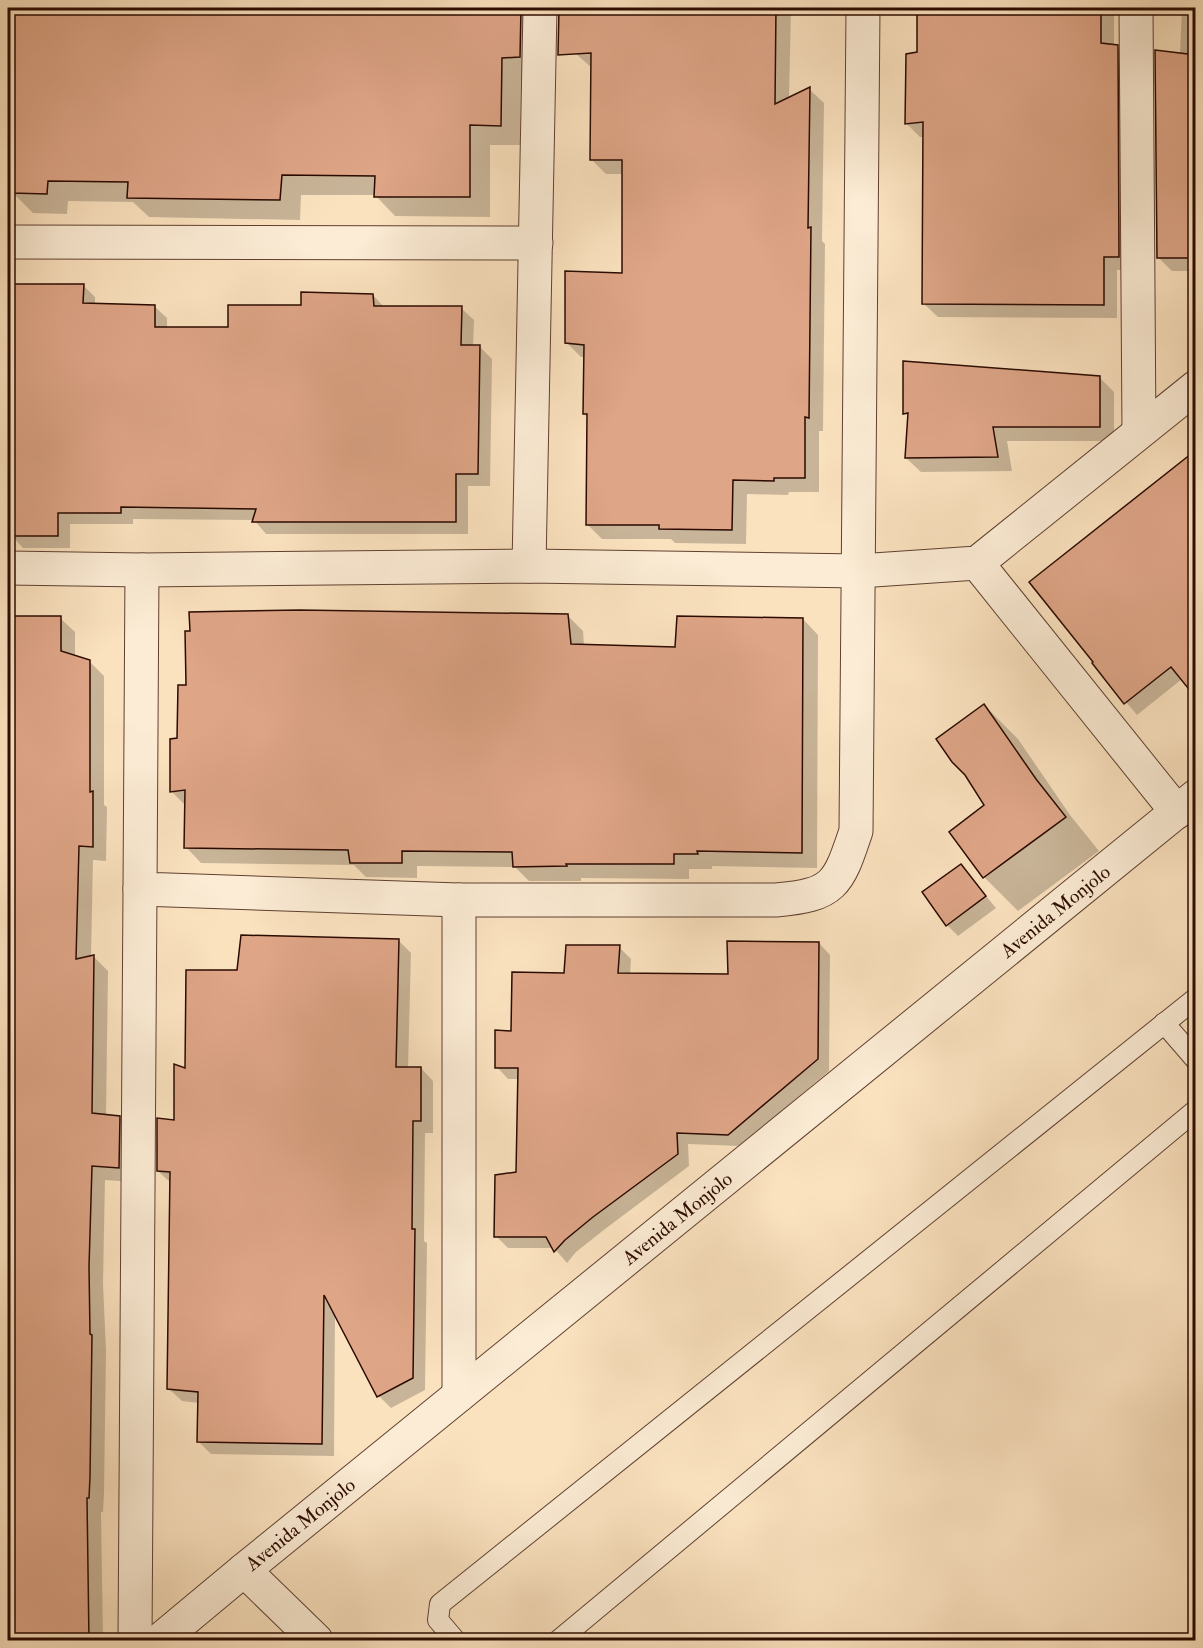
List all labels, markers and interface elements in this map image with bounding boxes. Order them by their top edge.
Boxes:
street label: Avenida Monjolo [994,859,1115,964]
street label: Avenida Monjolo [616,1166,737,1271]
street label: Avenida Monjolo [239,1472,360,1577]

